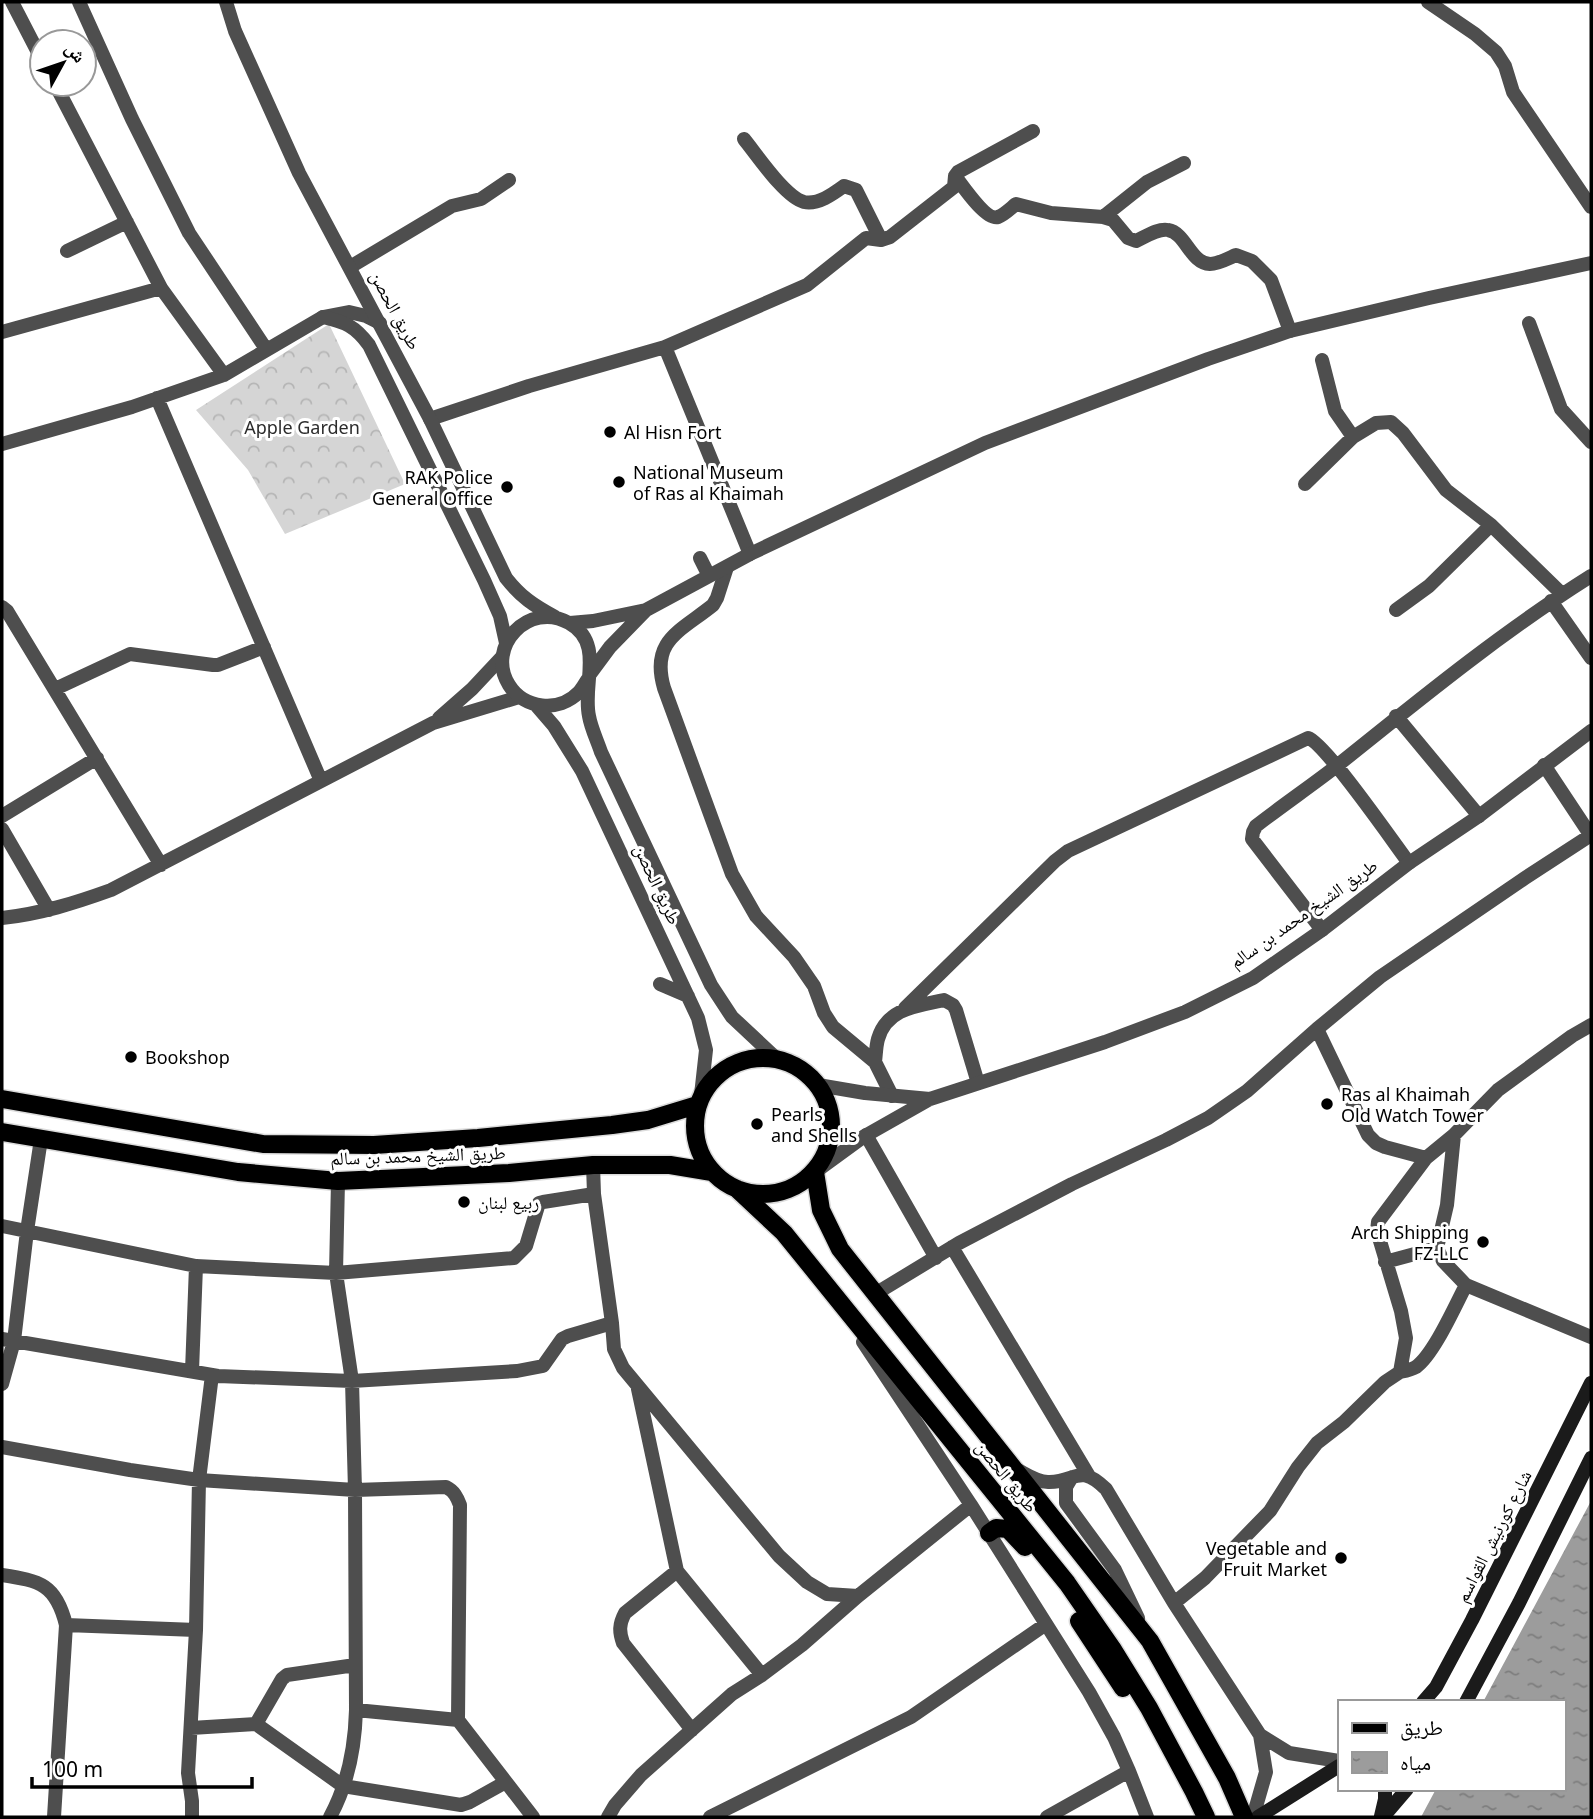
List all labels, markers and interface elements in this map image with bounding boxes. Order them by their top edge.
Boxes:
north arrow [28,28,98,98]
text: ش [60,36,92,68]
street label: طريق الحصن [365,266,427,354]
park label: Apple Garden [244,415,360,439]
place label: Al Hisn Fort [624,420,722,444]
marker: Al Hisn Fort [602,424,618,440]
place label: National Museum of Ras al Khaimah [633,460,784,505]
place label: RAK Police General Office [372,465,493,510]
marker: National Museum of Ras al Khaimah [611,474,627,490]
marker: RAK Police General Office [499,479,515,495]
street label: طريق الحصن [629,840,687,928]
street label: طريق الشيخ محمد بن سالم [1224,853,1382,974]
place label: Bookshop [145,1045,230,1069]
marker: Bookshop [123,1049,139,1065]
place label: Ras al Khaimah Old Watch Tower [1341,1082,1484,1127]
marker: Ras al Khaimah Old Watch Tower [1319,1096,1335,1112]
place label: Pearls and Shells [771,1102,857,1147]
marker: Pearls and Shells [749,1116,765,1132]
street label: طريق الشيخ محمد بن سالم [330,1140,506,1171]
place label: ربيع لبنان [478,1190,539,1215]
marker: ربيع لبنان [456,1194,472,1210]
place label: Arch Shipping FZ-LLC [1351,1220,1469,1265]
marker: Arch Shipping FZ-LLC [1475,1234,1491,1250]
street label: طريق الحصن [971,1435,1043,1517]
street label: شارع كورنيش القواسم [1449,1466,1538,1607]
place label: Vegetable and Fruit Market [1206,1536,1327,1581]
marker: Vegetable and Fruit Market [1333,1550,1349,1566]
legend [1338,1700,1565,1791]
text: طريق [1400,1713,1443,1741]
scale bar [32,1745,252,1789]
text: مياه [1400,1748,1431,1776]
text: 100 m [42,1755,103,1783]

